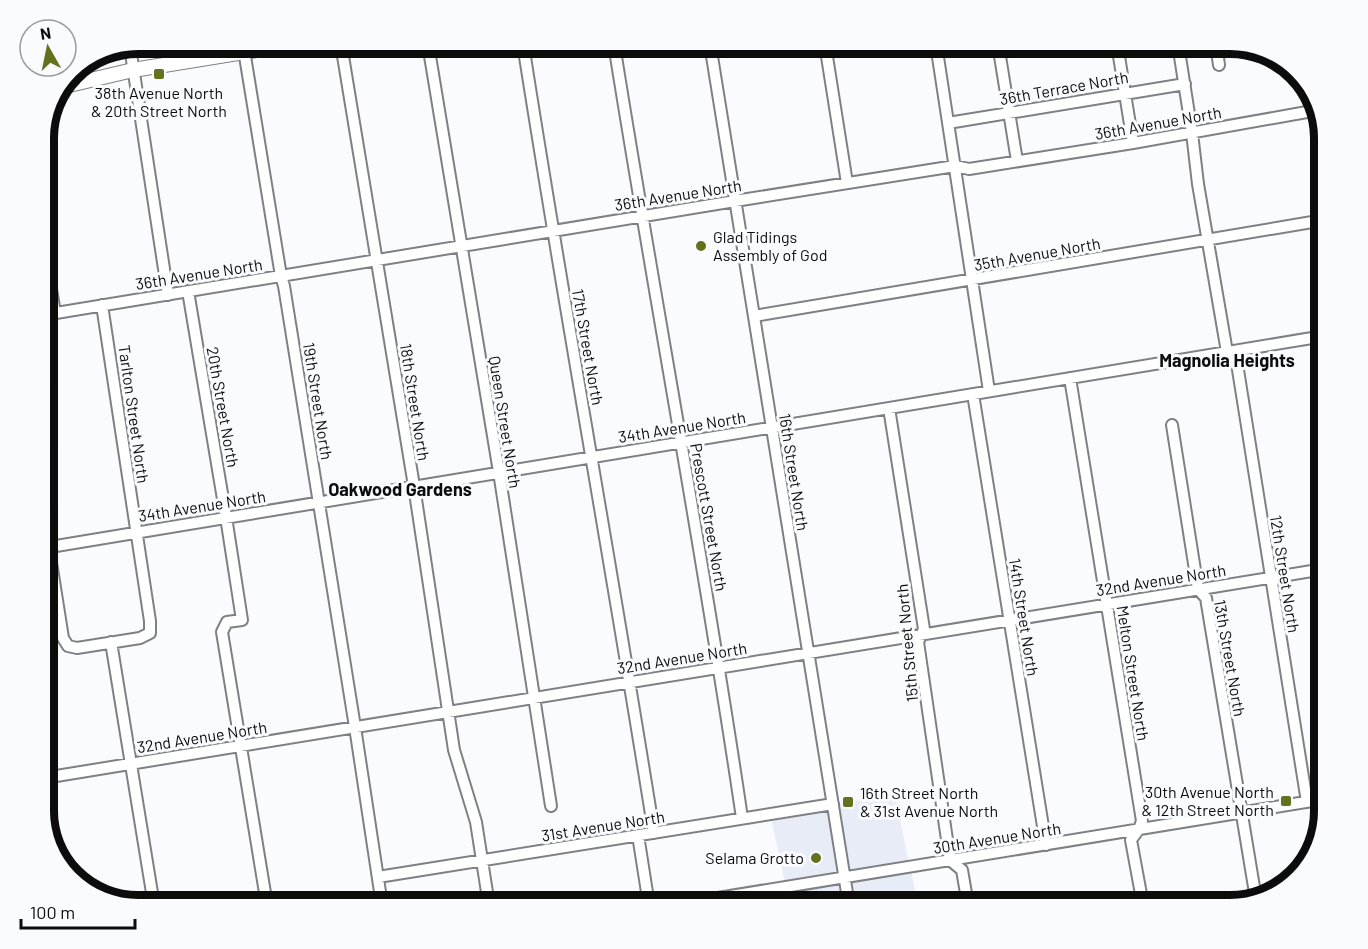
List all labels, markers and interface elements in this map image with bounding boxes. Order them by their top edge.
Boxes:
north arrow [18,18,78,78]
text: N [39,22,52,43]
marker: 38th Avenue North & 20th Street North [152,67,166,81]
street label: 36th Terrace North [998,67,1130,108]
place label: 38th Avenue North & 20th Street North [91,83,227,120]
street label: 36th Avenue North [1093,102,1223,143]
street label: 36th Avenue North [613,175,743,214]
place label: Glad Tidings Assembly of God [713,227,827,264]
street label: 35th Avenue North [972,233,1102,274]
marker: Glad Tidings Assembly of God [694,239,708,253]
street label: 36th Avenue North [134,254,264,293]
street label: 17th Street North [569,287,608,407]
street label: 19th Street North [300,341,337,461]
street label: 18th Street North [397,342,434,462]
street label: Tarlton Street North [115,343,154,484]
street label: 20th Street North [204,345,243,469]
district label: Magnolia Heights [1159,349,1295,371]
street label: Queen Street North [486,354,525,489]
street label: 34th Avenue North [617,407,747,446]
street label: 16th Street North [776,412,813,532]
street label: Prescott Street North [687,441,732,592]
district label: Oakwood Gardens [328,478,472,500]
street label: 34th Avenue North [137,486,267,525]
street label: 12th Street North [1267,514,1304,634]
street label: 14th Street North [1006,557,1043,677]
street label: 32nd Avenue North [1095,560,1227,599]
street label: 15th Street North [892,583,921,703]
street label: 13th Street North [1211,598,1250,718]
street label: Melton Street North [1113,604,1154,742]
street label: 32nd Avenue North [616,638,748,677]
street label: 32nd Avenue North [136,717,268,756]
place label: 30th Avenue North & 12th Street North [1142,782,1274,819]
place label: 16th Street North & 31st Avenue North [860,783,998,820]
marker: 30th Avenue North & 12th Street North [1279,794,1293,808]
marker: 16th Street North & 31st Avenue North [841,795,855,809]
street label: 31st Avenue North [540,806,666,845]
street label: 30th Avenue North [932,818,1062,857]
place label: Selama Grotto [705,848,804,867]
marker: Selama Grotto [809,851,823,865]
scale bar [21,892,135,930]
text: 100 m [30,901,75,923]

